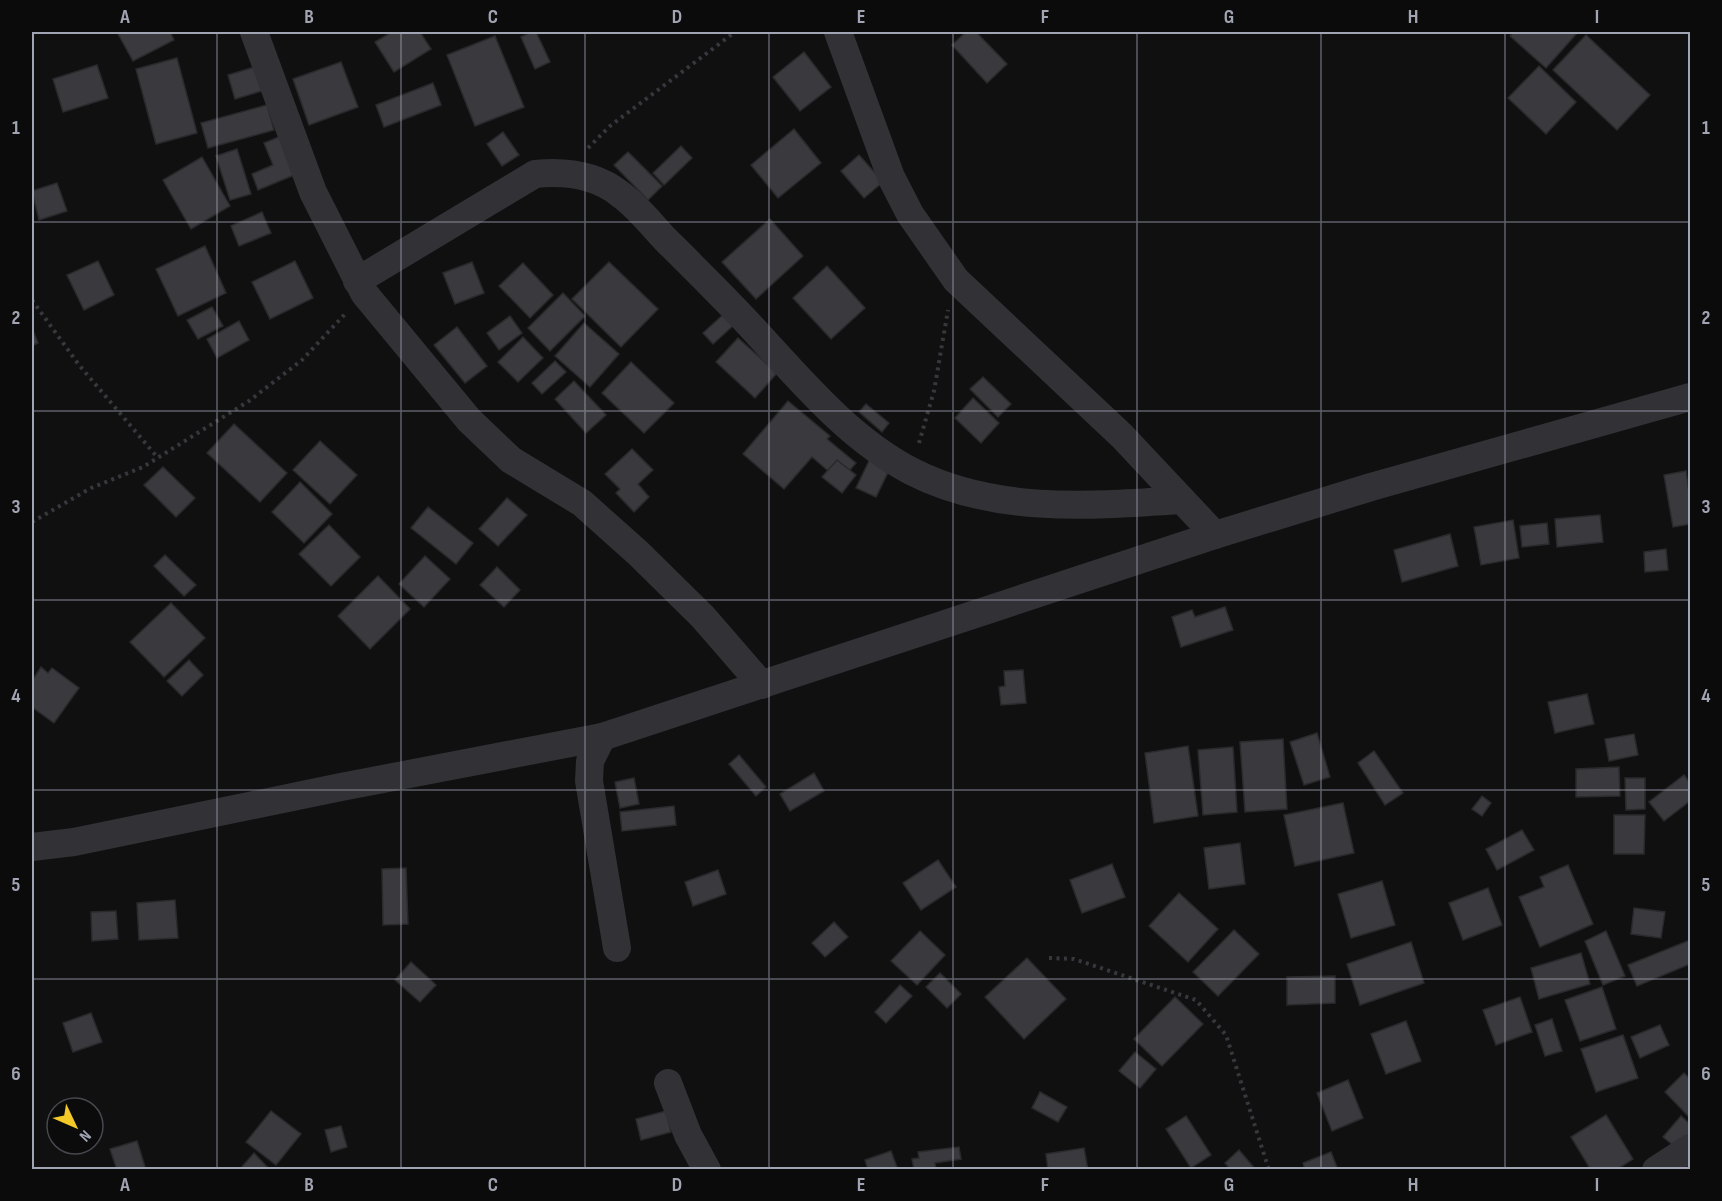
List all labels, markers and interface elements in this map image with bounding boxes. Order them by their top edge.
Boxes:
text: A [119,5,130,29]
text: B [304,5,314,29]
text: C [488,5,498,29]
text: D [672,5,682,29]
text: E [857,5,865,29]
text: F [1041,5,1049,29]
text: G [1224,5,1234,29]
text: H [1408,5,1418,29]
text: I [1595,5,1599,29]
text: 1 [12,116,20,140]
text: 1 [1702,116,1710,140]
text: 2 [12,306,20,330]
text: 2 [1702,306,1710,330]
text: 3 [12,495,21,519]
text: 3 [1702,495,1711,519]
text: 4 [11,684,21,708]
text: 4 [1701,684,1711,708]
text: 5 [12,873,21,897]
text: 5 [1702,873,1711,897]
text: 6 [11,1062,21,1086]
text: 6 [1701,1062,1711,1086]
north arrow [45,1096,105,1156]
text: N [75,1126,95,1145]
text: A [119,1173,130,1197]
text: B [304,1173,314,1197]
text: C [488,1173,498,1197]
text: D [672,1173,682,1197]
text: E [857,1173,865,1197]
text: F [1041,1173,1049,1197]
text: G [1224,1173,1234,1197]
text: H [1408,1173,1418,1197]
text: I [1595,1173,1599,1197]

